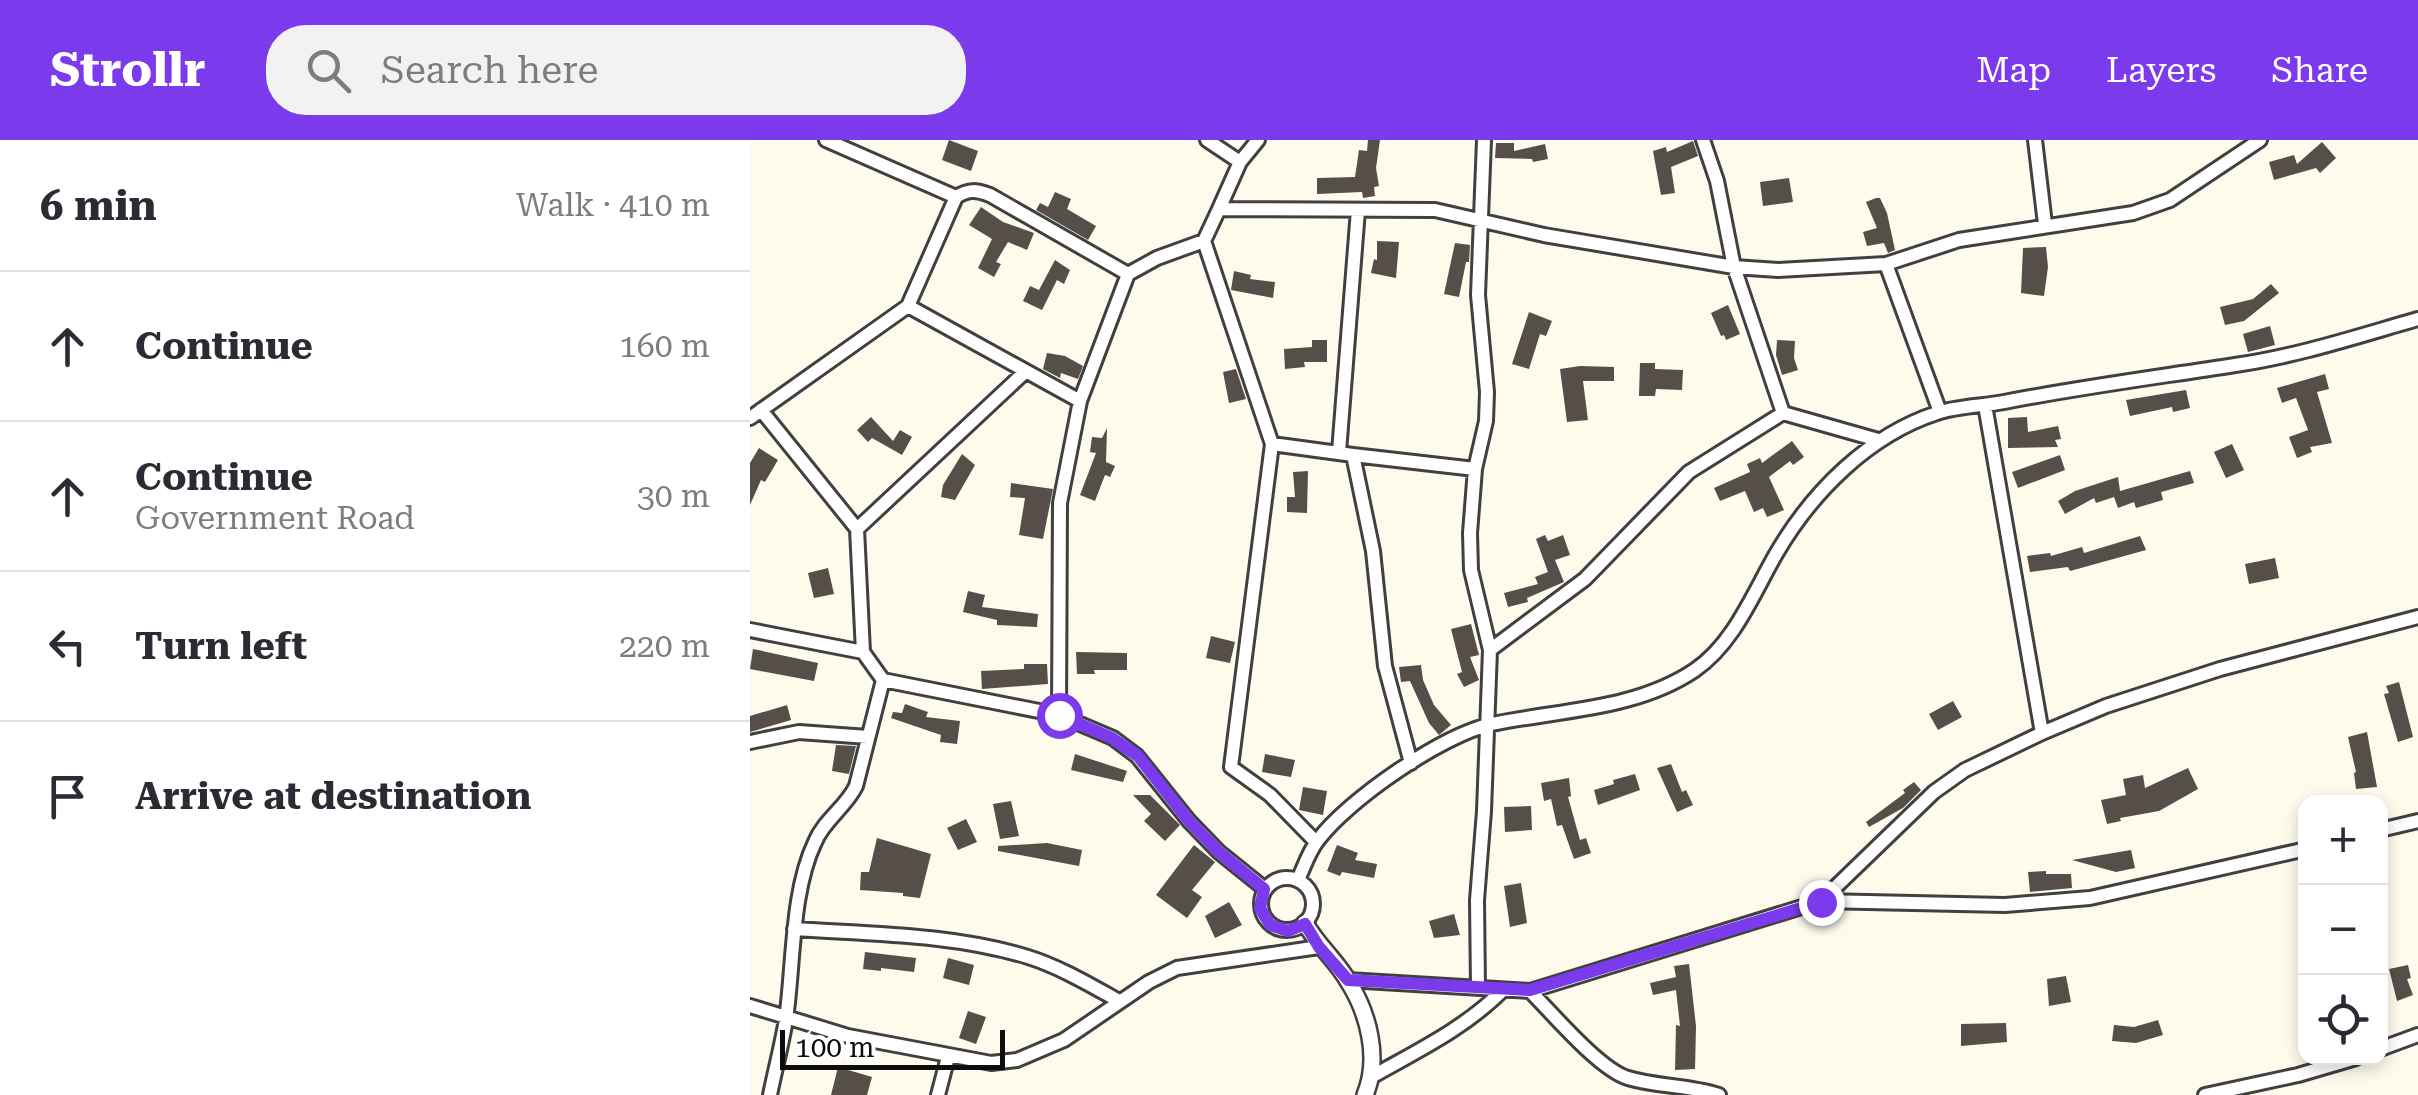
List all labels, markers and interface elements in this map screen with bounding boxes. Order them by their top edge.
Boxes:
search box [266,25,966,115]
text: Strollr [50,42,206,98]
icon: search [301,43,356,98]
text: Search here [381,48,598,92]
text: Map [1976,50,2051,91]
text: Layers [2106,50,2216,91]
text: Share [2271,50,2368,91]
text: 6 min [40,181,157,230]
text: Walk · 410 m [516,186,710,224]
icon: ahead [40,319,95,374]
text: Continue [135,324,313,368]
text: 160 m [619,327,710,365]
text: Continue [135,455,313,499]
icon: ahead [40,469,95,524]
text: 30 m [637,477,710,515]
text: Government Road [135,499,415,537]
icon: left [40,619,95,674]
text: Turn left [135,624,307,668]
text: 220 m [619,627,710,665]
route start [1037,693,1083,739]
icon: arrive [40,769,95,824]
text: Arrive at destination [135,774,531,818]
map controls [2298,795,2388,1065]
button: + [2298,795,2388,885]
route end [1799,880,1845,926]
button: − [2298,885,2388,975]
button: locate [2298,975,2388,1065]
scale bar [780,1025,1005,1070]
text: 100 m [795,1031,875,1064]

